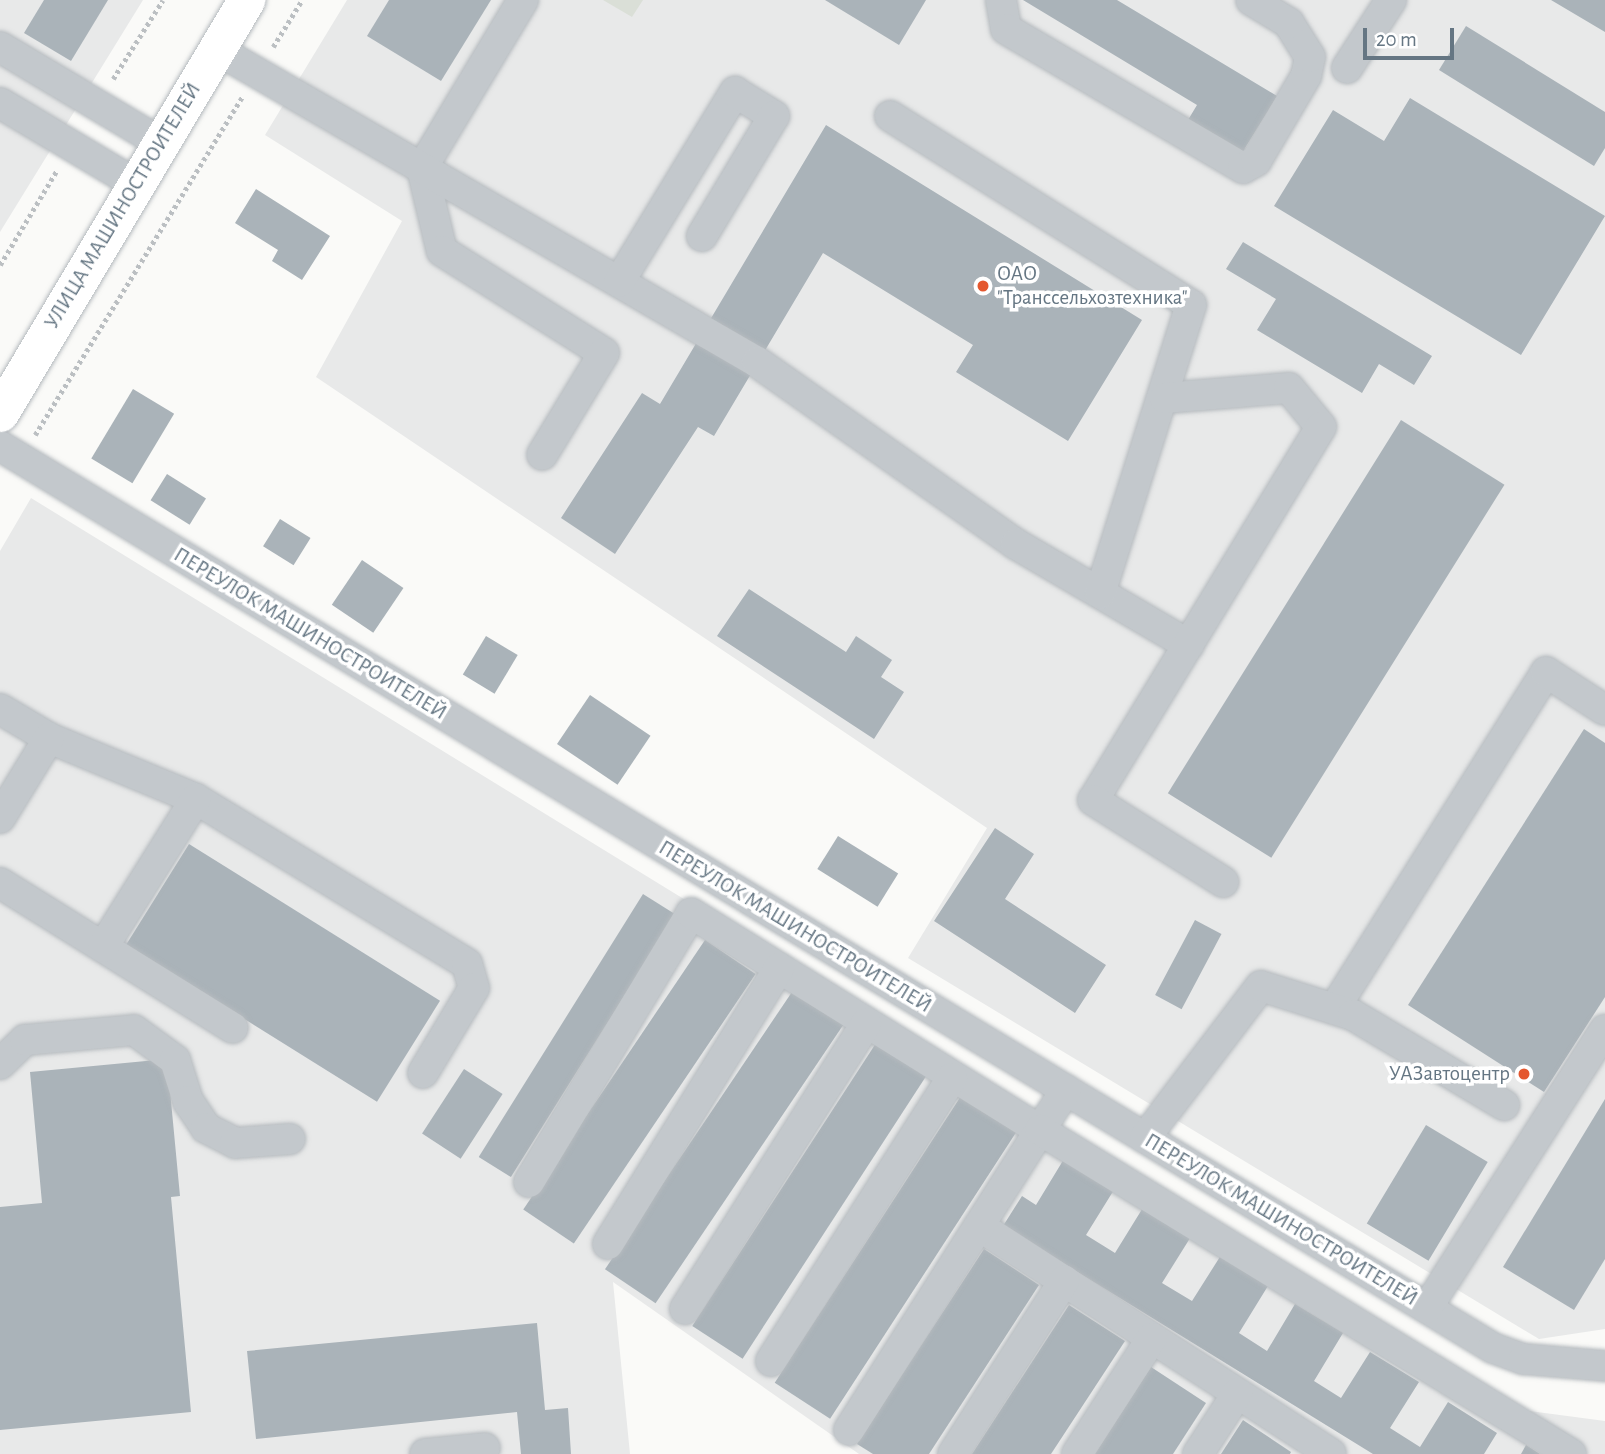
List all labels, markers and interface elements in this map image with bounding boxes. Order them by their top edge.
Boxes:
scale bar [1367,14,1458,58]
text: 20 m [1376,29,1417,50]
street label: УЛИЦА МАШИНОСТРОИТЕЛЕЙ [39,78,207,334]
place label: ОАО "Транссельхозтехника" [997,261,1188,311]
marker: ОАО "Транссельхозтехника" [975,278,991,294]
street label: ПЕРЕУЛОК МАШИНОСТРОИТЕЛЕЙ [169,542,451,726]
street label: ПЕРЕУЛОК МАШИНОСТРОИТЕЛЕЙ [654,835,936,1019]
place label: УАЗавтоцентр [1389,1061,1510,1087]
marker: УАЗавтоцентр [1516,1066,1532,1082]
street label: ПЕРЕУЛОК МАШИНОСТРОИТЕЛЕЙ [1140,1128,1422,1312]

